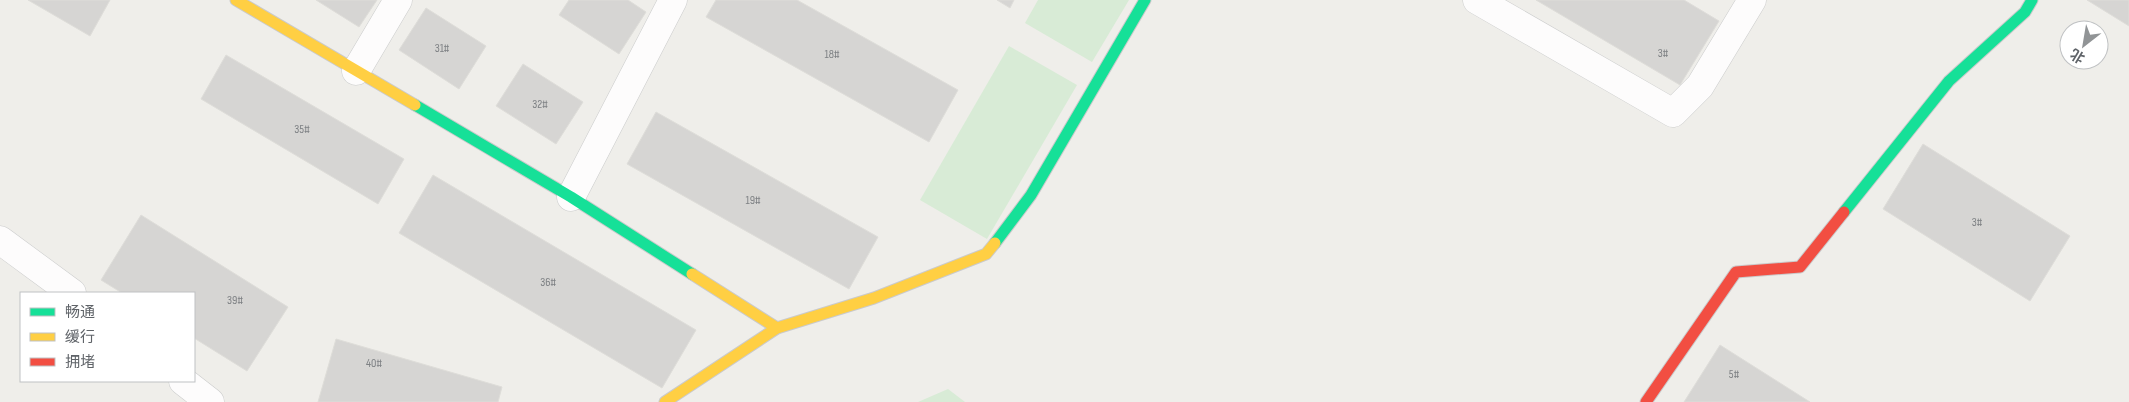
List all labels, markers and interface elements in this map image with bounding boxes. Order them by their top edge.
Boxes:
north arrow [2059,20,2109,70]
house number: 31# [435,41,450,56]
text: 北 [2067,45,2088,67]
house number: 3# [1658,46,1669,61]
house number: 18# [825,47,840,62]
house number: 32# [532,97,548,112]
house number: 35# [294,122,310,137]
house number: 19# [746,193,761,208]
house number: 3# [1972,215,1983,230]
house number: 36# [540,275,556,290]
legend [20,292,195,382]
house number: 39# [227,293,243,308]
text: 畅通 [65,303,95,322]
text: 缓行 [65,328,95,347]
text: 拥堵 [65,353,95,372]
house number: 40# [366,356,382,371]
house number: 5# [1729,367,1740,382]

